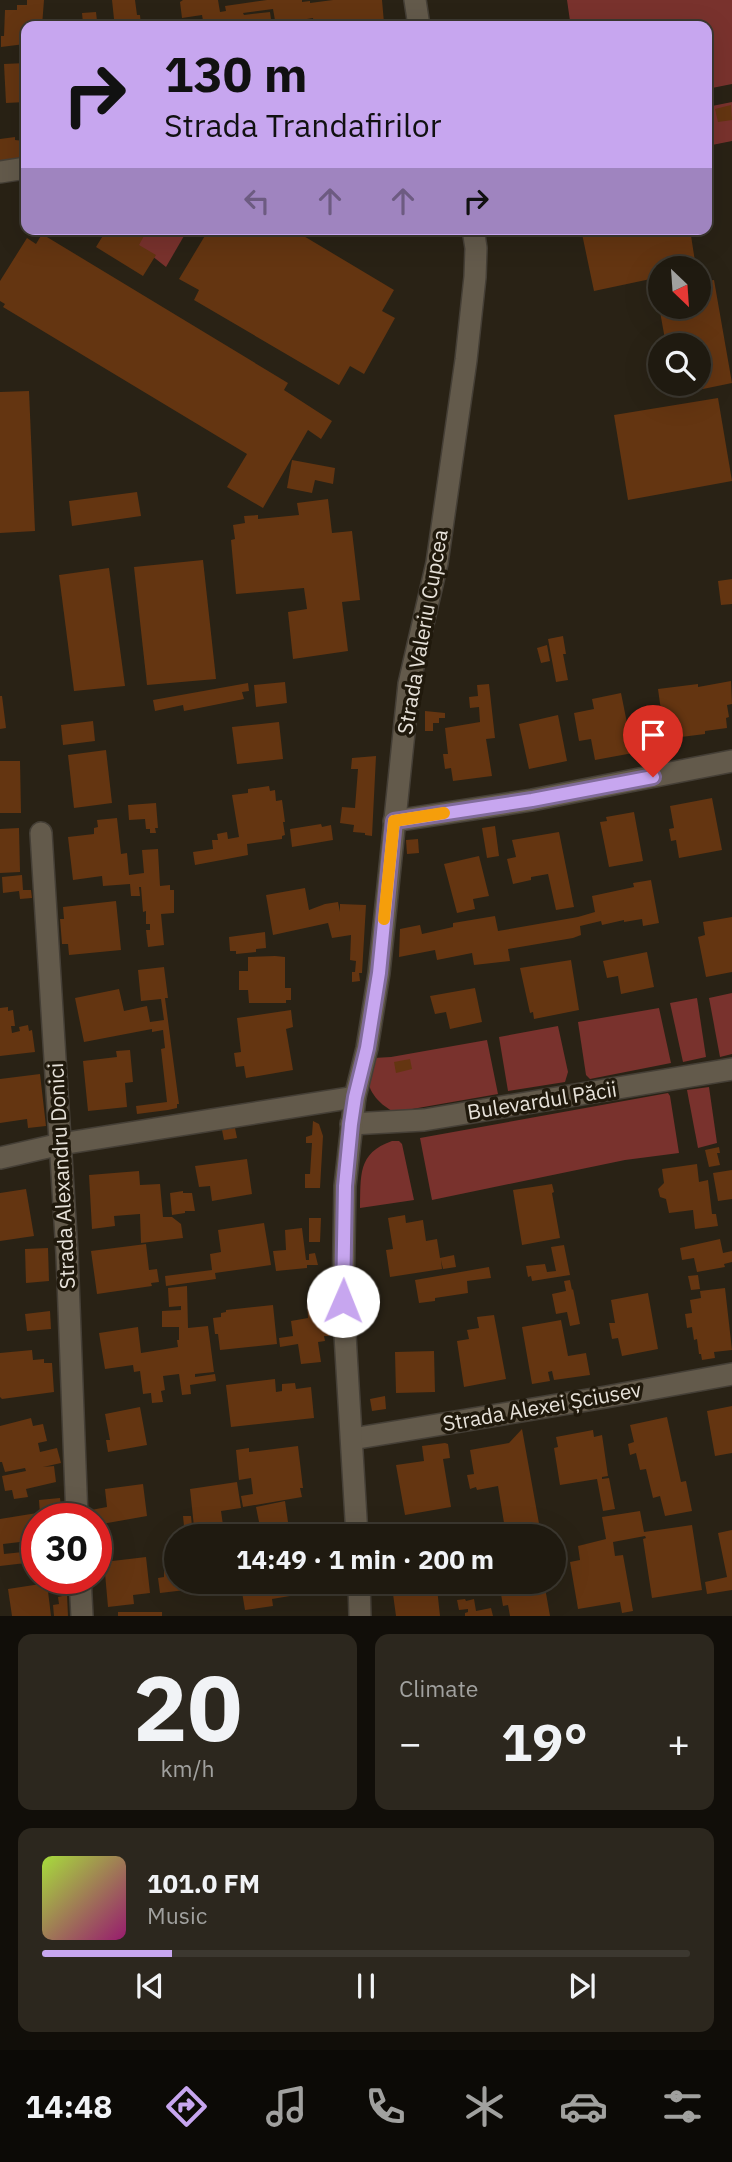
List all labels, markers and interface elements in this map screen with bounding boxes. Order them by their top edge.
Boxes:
text: 130 m [164,42,308,105]
icon: right [49,49,140,140]
text: Strada Trandafirilor [164,104,441,146]
icon: left [238,182,276,220]
icon: ahead [311,182,349,220]
icon: ahead [384,182,422,220]
icon: right [457,182,495,220]
north arrow [648,256,710,318]
map controls [648,256,711,396]
button: search [648,333,711,396]
street label: Strada Valeriu Cupcea [390,527,454,736]
pin [623,705,683,777]
icon: arrive [634,716,672,754]
street label: Strada Alexandru Donici [41,1062,81,1290]
street label: Bulevardul Păcii [465,1074,619,1126]
position arrow [306,1264,380,1338]
street label: Strada Alexei Șciusev [440,1375,643,1437]
speed limit sign: 30 [21,1503,112,1594]
text: 14:49 · 1 min · 200 m [236,1542,494,1576]
text: 20 [133,1648,242,1766]
text: Climate [399,1673,478,1703]
text: 19° [501,1708,588,1775]
text: − [399,1718,422,1767]
text: + [667,1718,690,1767]
text: km/h [160,1753,215,1783]
text: 101.0 FM [147,1866,260,1900]
text: Music [147,1900,207,1930]
icon: previous [131,1967,169,2005]
icon: pause [347,1967,385,2005]
icon: next [563,1967,601,2005]
icon: directions [162,2082,211,2131]
icon: music [262,2082,311,2131]
icon: phone [361,2082,410,2131]
icon: climate [460,2082,509,2131]
icon: car [559,2082,608,2131]
icon: filters [658,2082,707,2131]
text: 14:48 [25,2085,112,2127]

